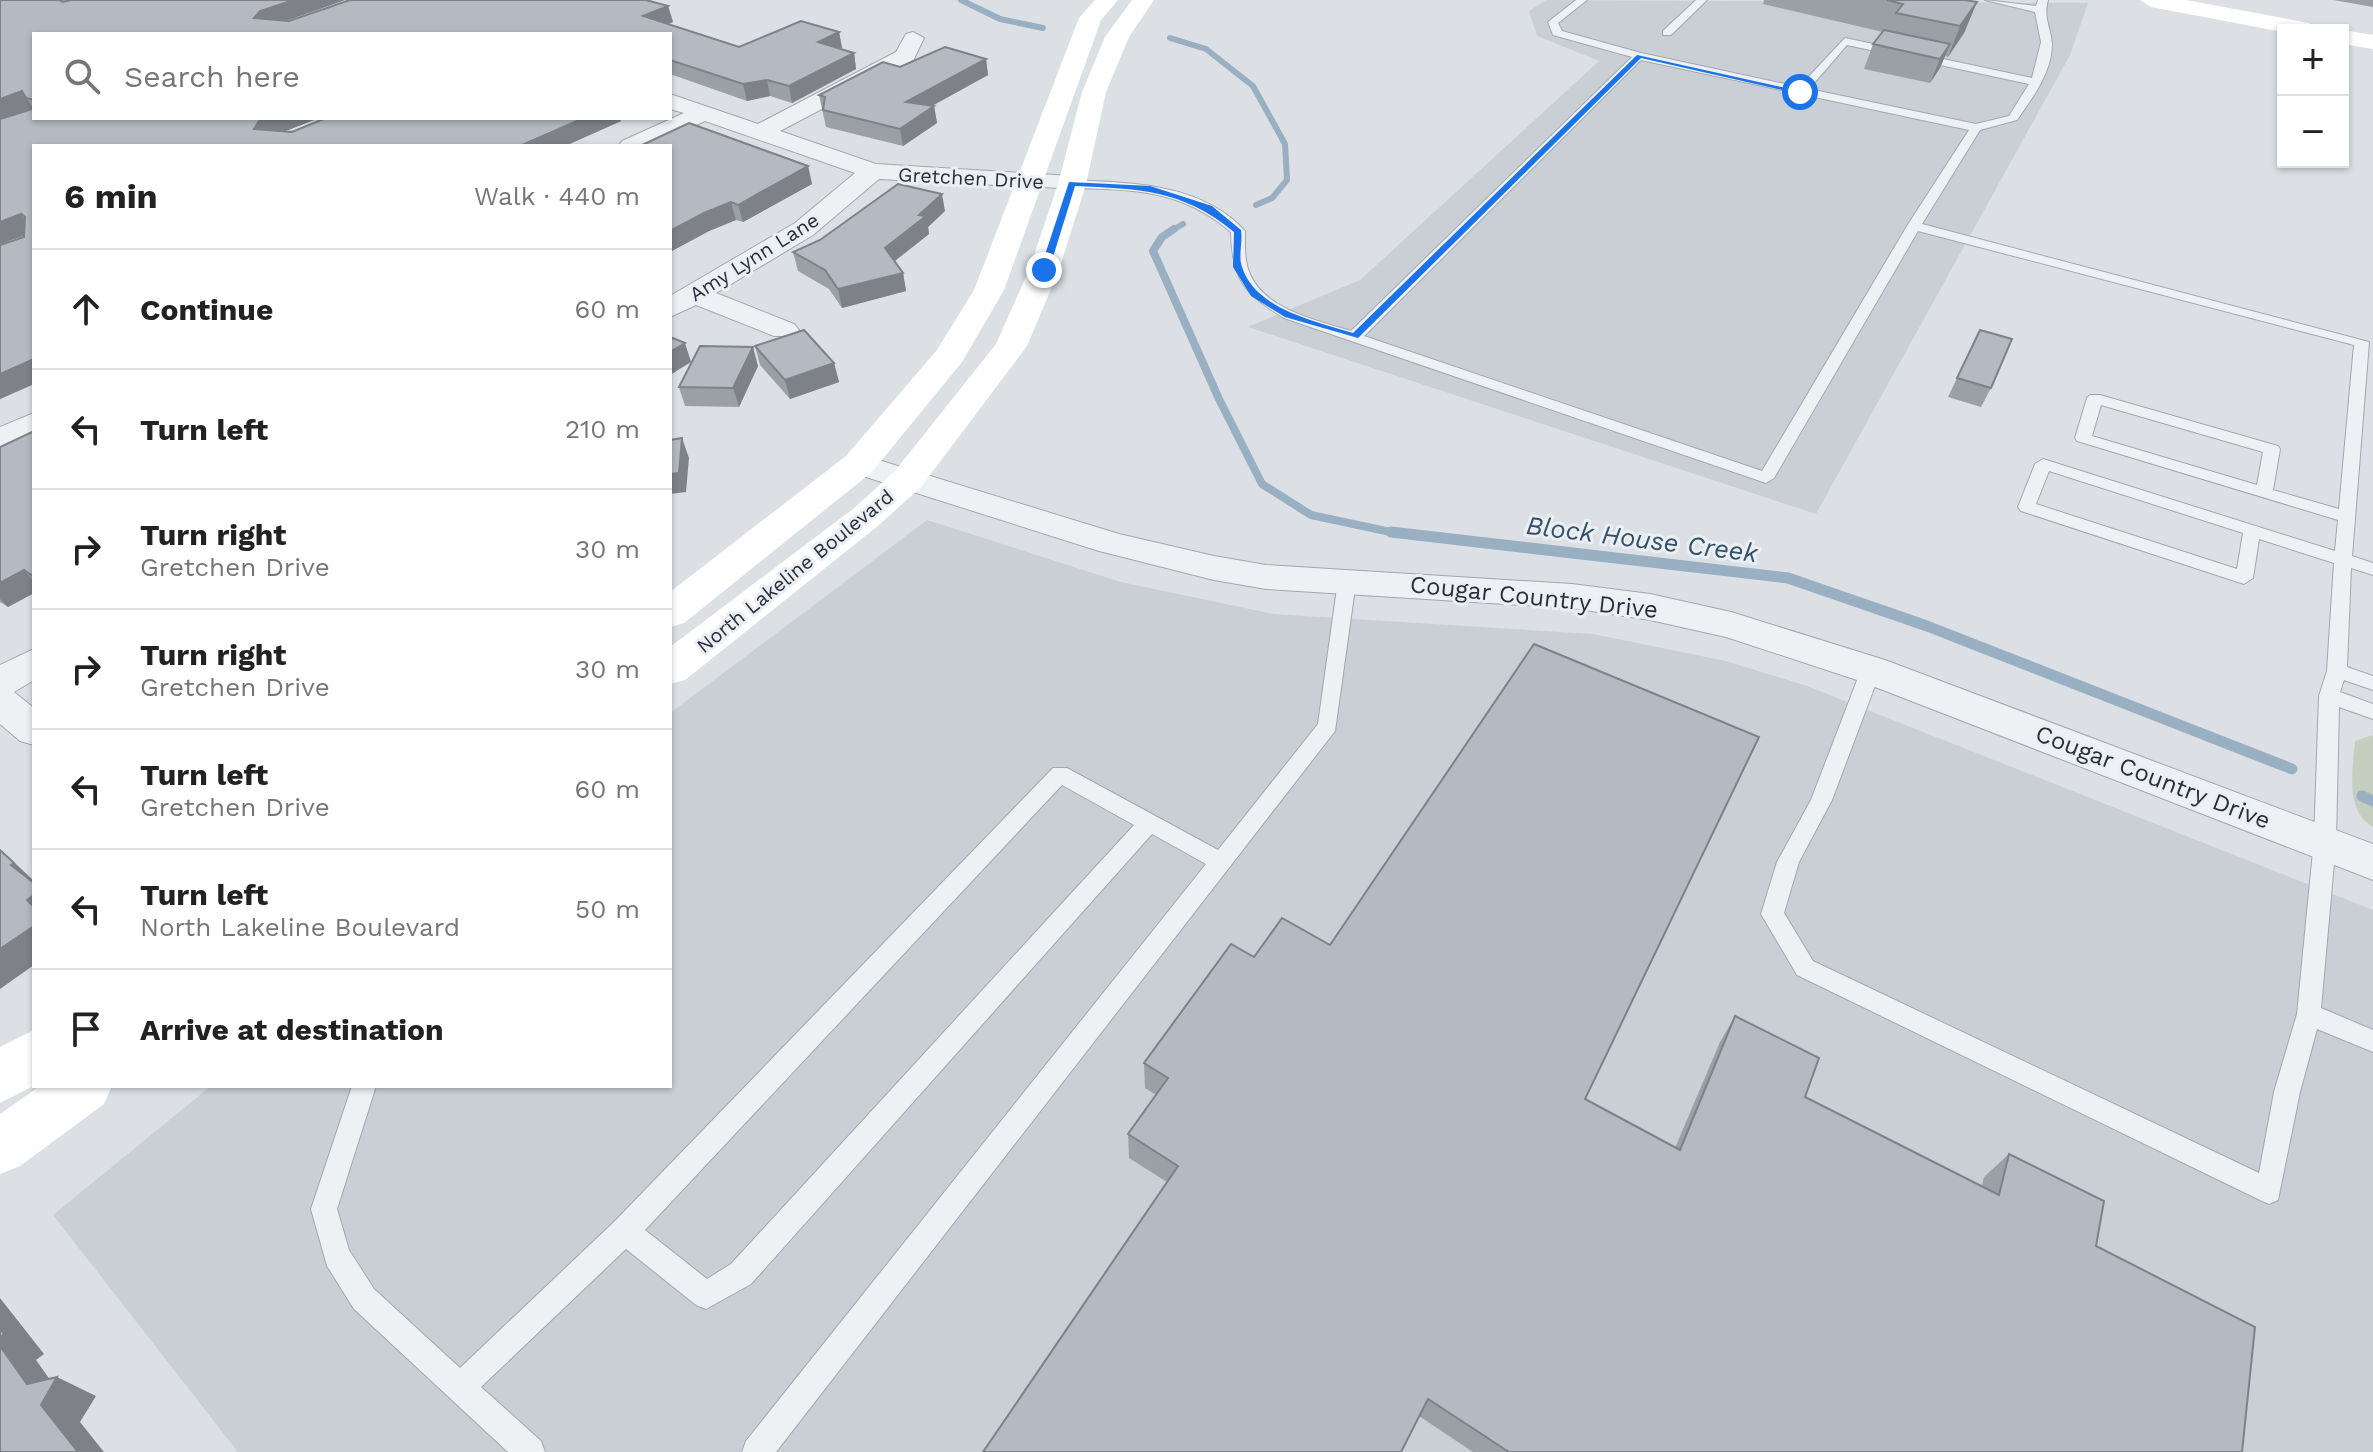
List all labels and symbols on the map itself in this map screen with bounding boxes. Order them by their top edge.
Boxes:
route start [1782,74,1818,110]
street label: Gretchen Drive [897,162,1045,194]
street label: Amy Lynn Lane [685,208,823,306]
route end [1026,252,1062,288]
street label: North Lakeline Boulevard [692,484,898,658]
water label: Block House Creek [1524,510,1760,568]
street label: Cougar Country Drive [1409,570,1659,624]
street label: Cougar Country Drive [2032,719,2274,835]

